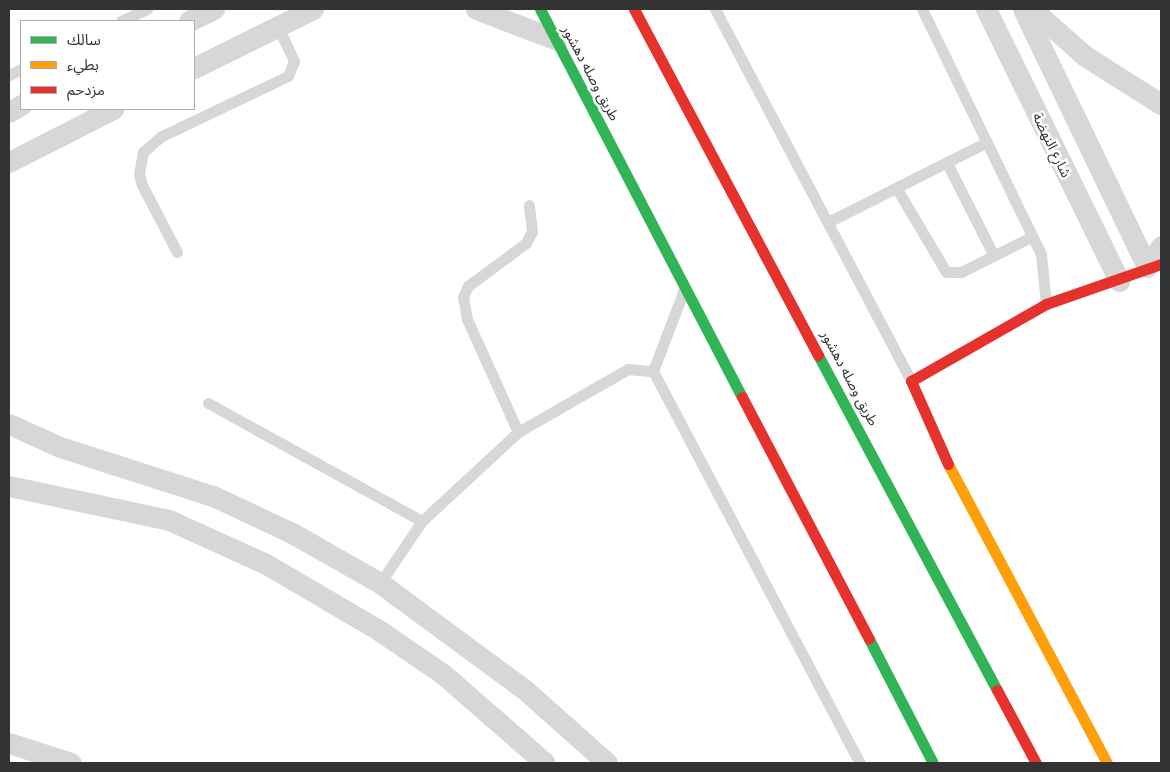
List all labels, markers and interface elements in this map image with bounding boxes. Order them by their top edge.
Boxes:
legend [20,20,195,110]
street label: طريق وصله دهشور [559,22,623,124]
text: سالك [67,30,101,49]
text: بطيء [67,55,99,74]
text: مزدحم [67,80,105,99]
street label: شارع النهضة [1029,110,1075,180]
street label: طريق وصله دهشور [818,327,882,429]

